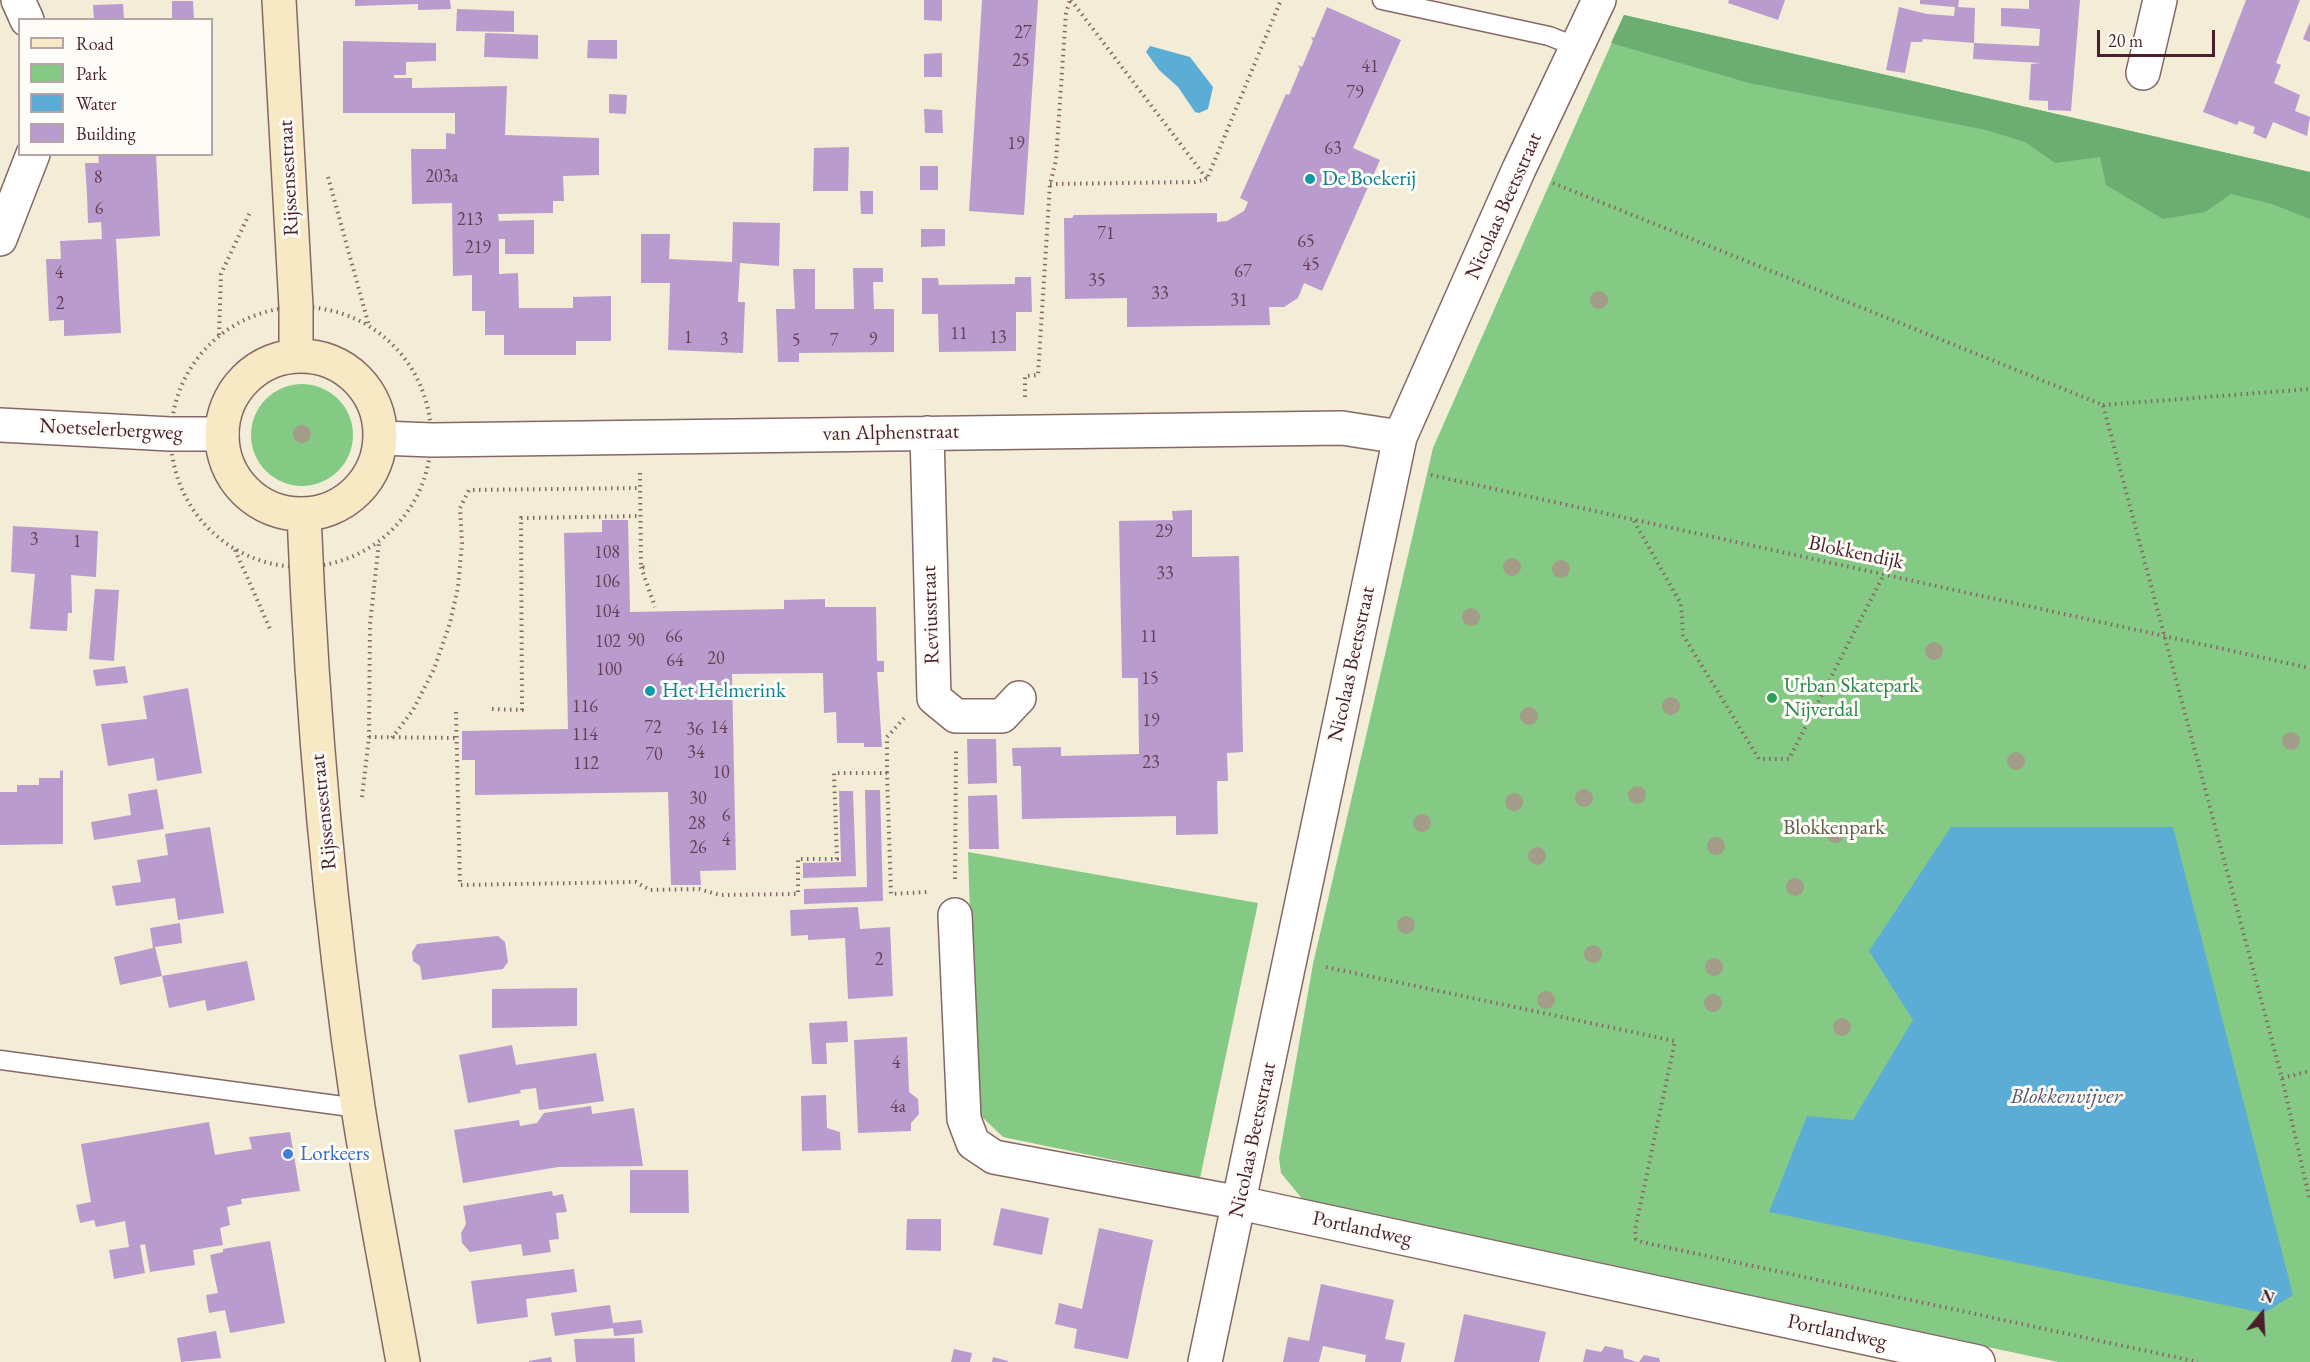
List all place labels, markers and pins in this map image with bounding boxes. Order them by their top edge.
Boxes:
place label: De Boekerij [1322,166,1416,192]
marker: De Boekerij [1303,172,1317,186]
place label: Urban Skatepark Nijverdal [1784,673,1919,723]
place label: Het Helmerink [662,678,786,704]
marker: Het Helmerink [643,684,657,698]
marker: Urban Skatepark Nijverdal [1765,691,1779,705]
place label: Lorkeers [300,1141,369,1167]
marker: Lorkeers [281,1147,295,1161]

